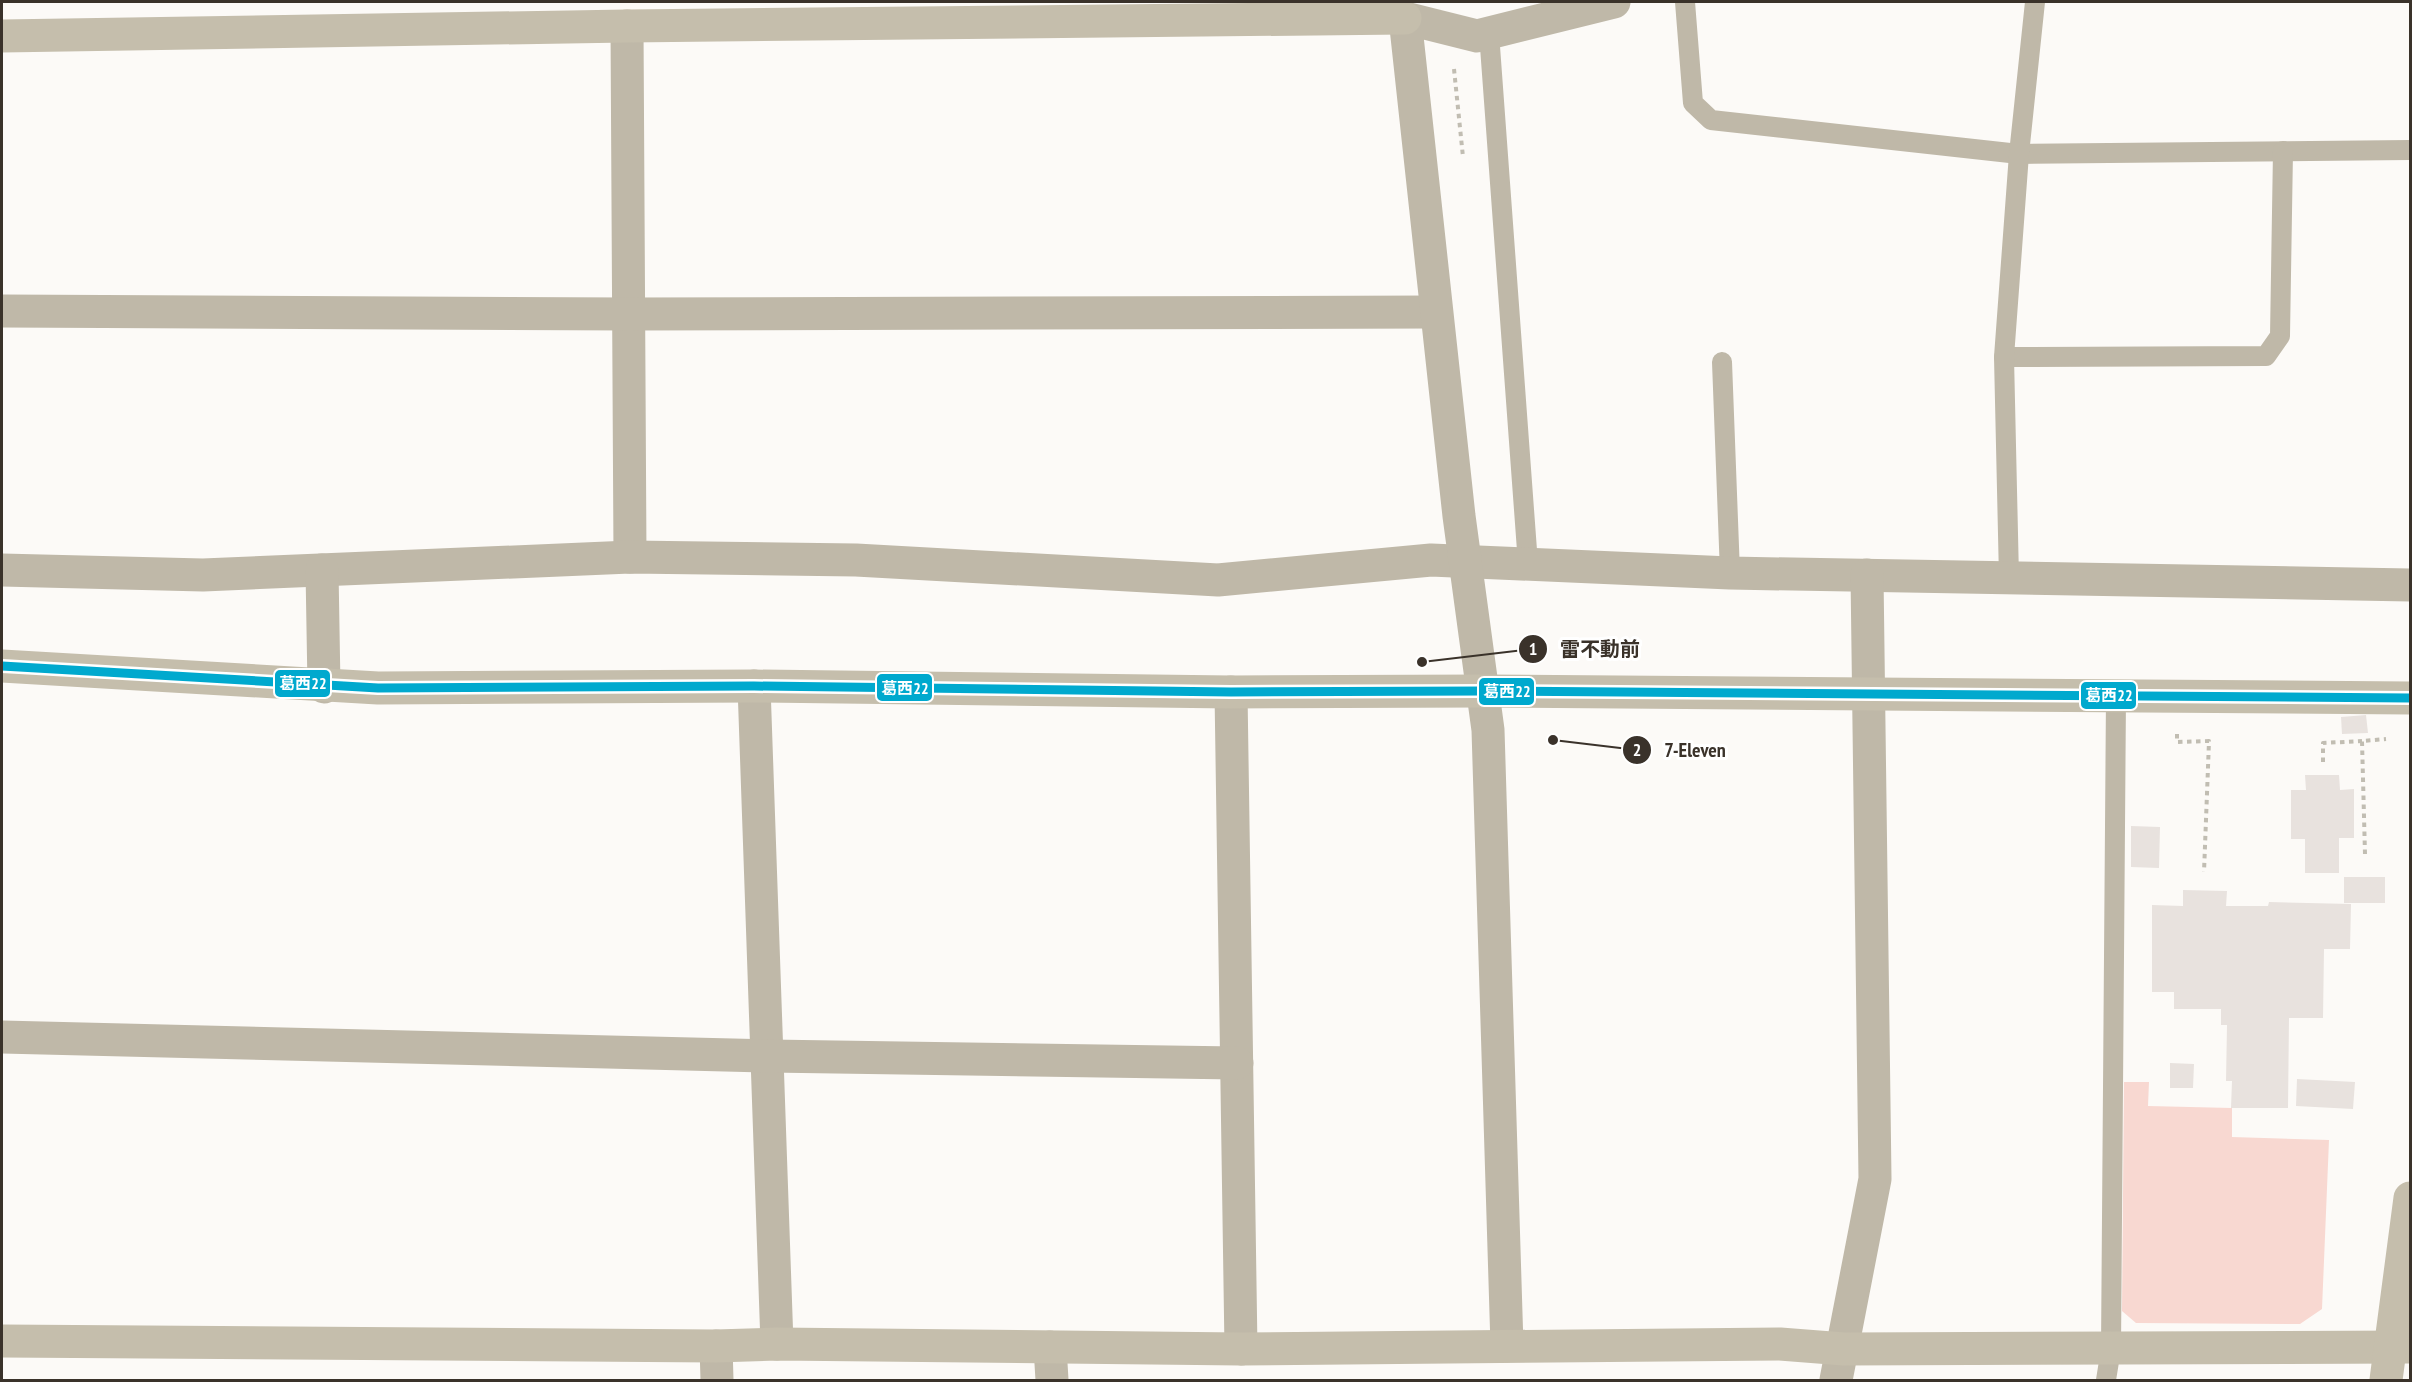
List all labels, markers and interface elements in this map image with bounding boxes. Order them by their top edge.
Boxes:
callout: 雷不動前 [1518,630,1652,668]
text: 雷不動前 [1560,636,1640,662]
text: 1 [1529,637,1537,660]
line badge: 葛西22 [274,669,331,698]
text: 葛西22 [279,673,327,693]
line badge: 葛西22 [876,673,933,702]
line badge: 葛西22 [1478,677,1535,706]
text: 葛西22 [881,678,929,698]
text: 葛西22 [1483,681,1531,701]
line badge: 葛西22 [2080,681,2137,710]
text: 葛西22 [2085,685,2133,705]
callout: 7-Eleven [1622,731,1738,769]
text: 7-Eleven [1664,737,1726,763]
text: 2 [1633,738,1641,761]

